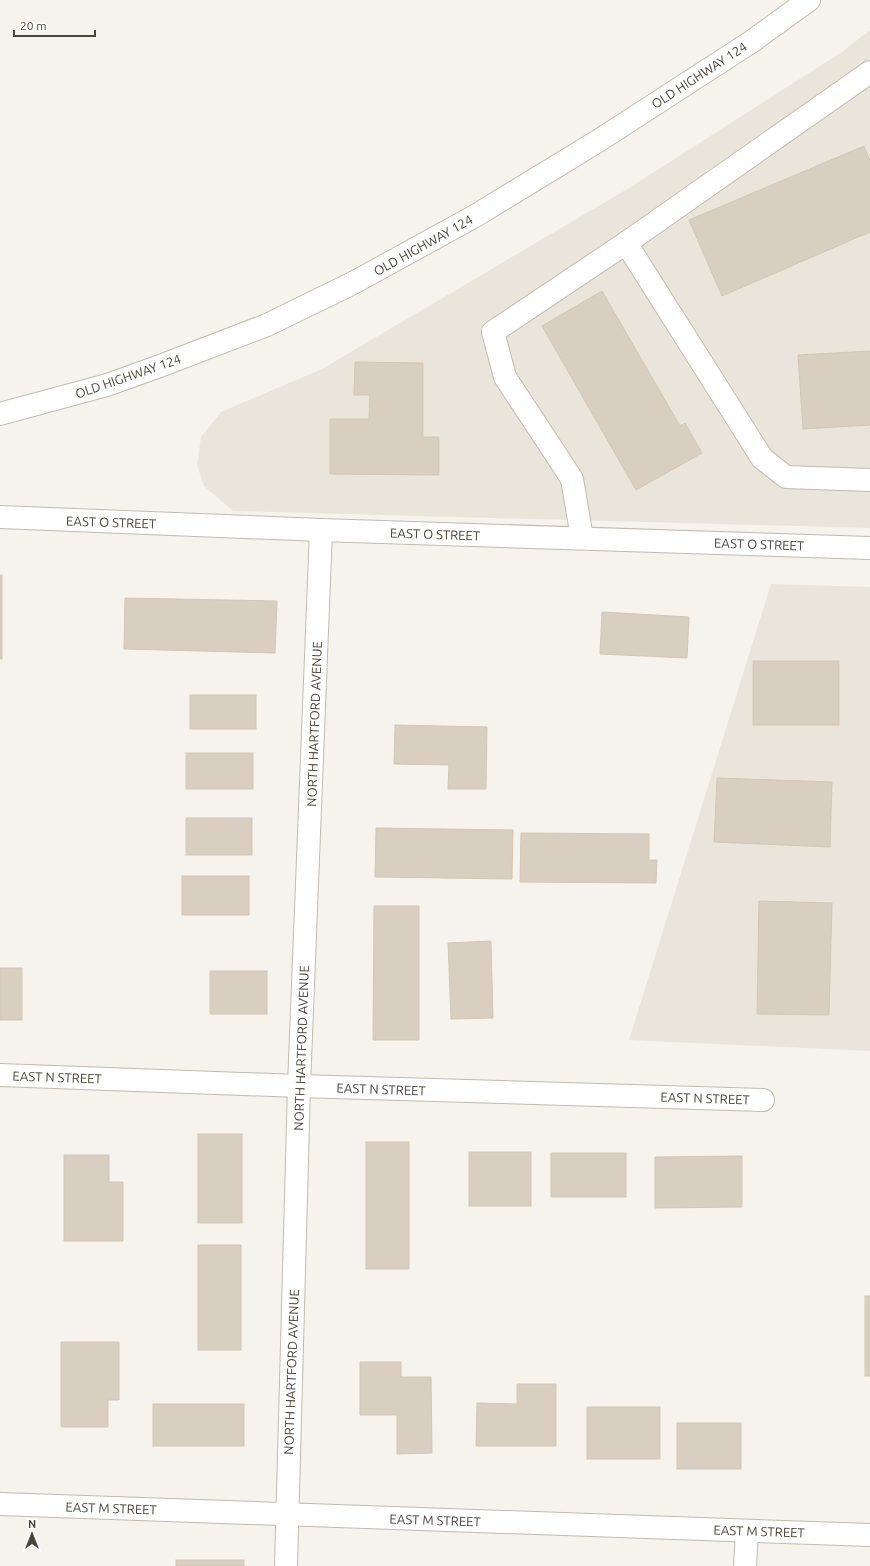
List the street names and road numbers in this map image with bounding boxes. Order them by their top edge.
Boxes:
street label: OLD HIGHWAY 124 [649,39,749,111]
street label: OLD HIGHWAY 124 [371,212,475,278]
street label: OLD HIGHWAY 124 [73,351,183,401]
street label: EAST O STREET [66,513,156,531]
street label: EAST O STREET [390,525,480,543]
street label: EAST O STREET [714,535,804,553]
street label: NORTH HARTFORD AVENUE [304,641,324,807]
street label: NORTH HARTFORD AVENUE [291,965,311,1131]
street label: EAST N STREET [12,1068,102,1086]
street label: EAST N STREET [336,1080,426,1098]
street label: EAST N STREET [660,1089,750,1107]
street label: NORTH HARTFORD AVENUE [281,1289,301,1455]
street label: EAST M STREET [65,1499,157,1517]
street label: EAST M STREET [389,1511,481,1529]
street label: EAST M STREET [713,1522,805,1540]

